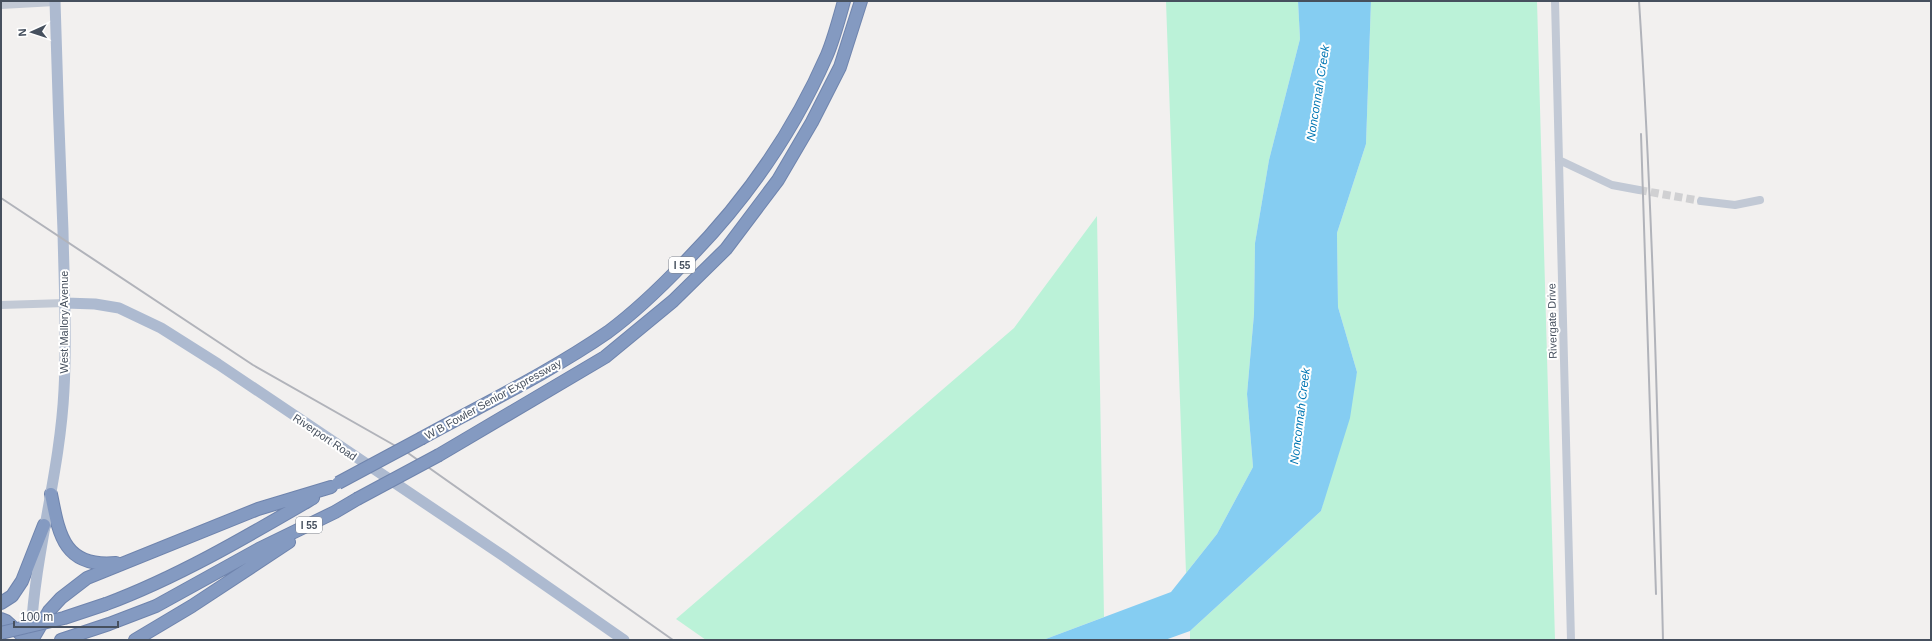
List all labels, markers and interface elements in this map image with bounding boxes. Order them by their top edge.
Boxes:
north arrow [12,12,52,52]
text: N [16,28,28,37]
water label: Nonconnah Creek [1304,43,1333,142]
road number: I 55 [669,257,695,273]
street label: West Mallory Avenue [58,271,70,373]
street label: Rivergate Drive [1545,283,1559,359]
street label: W B Fowler Senior Expressway [423,356,564,442]
water label: Nonconnah Creek [1287,366,1313,465]
street label: Riverport Road [291,411,359,463]
road number: I 55 [296,517,322,533]
scale bar [14,603,118,629]
text: 100 m [20,610,53,624]

